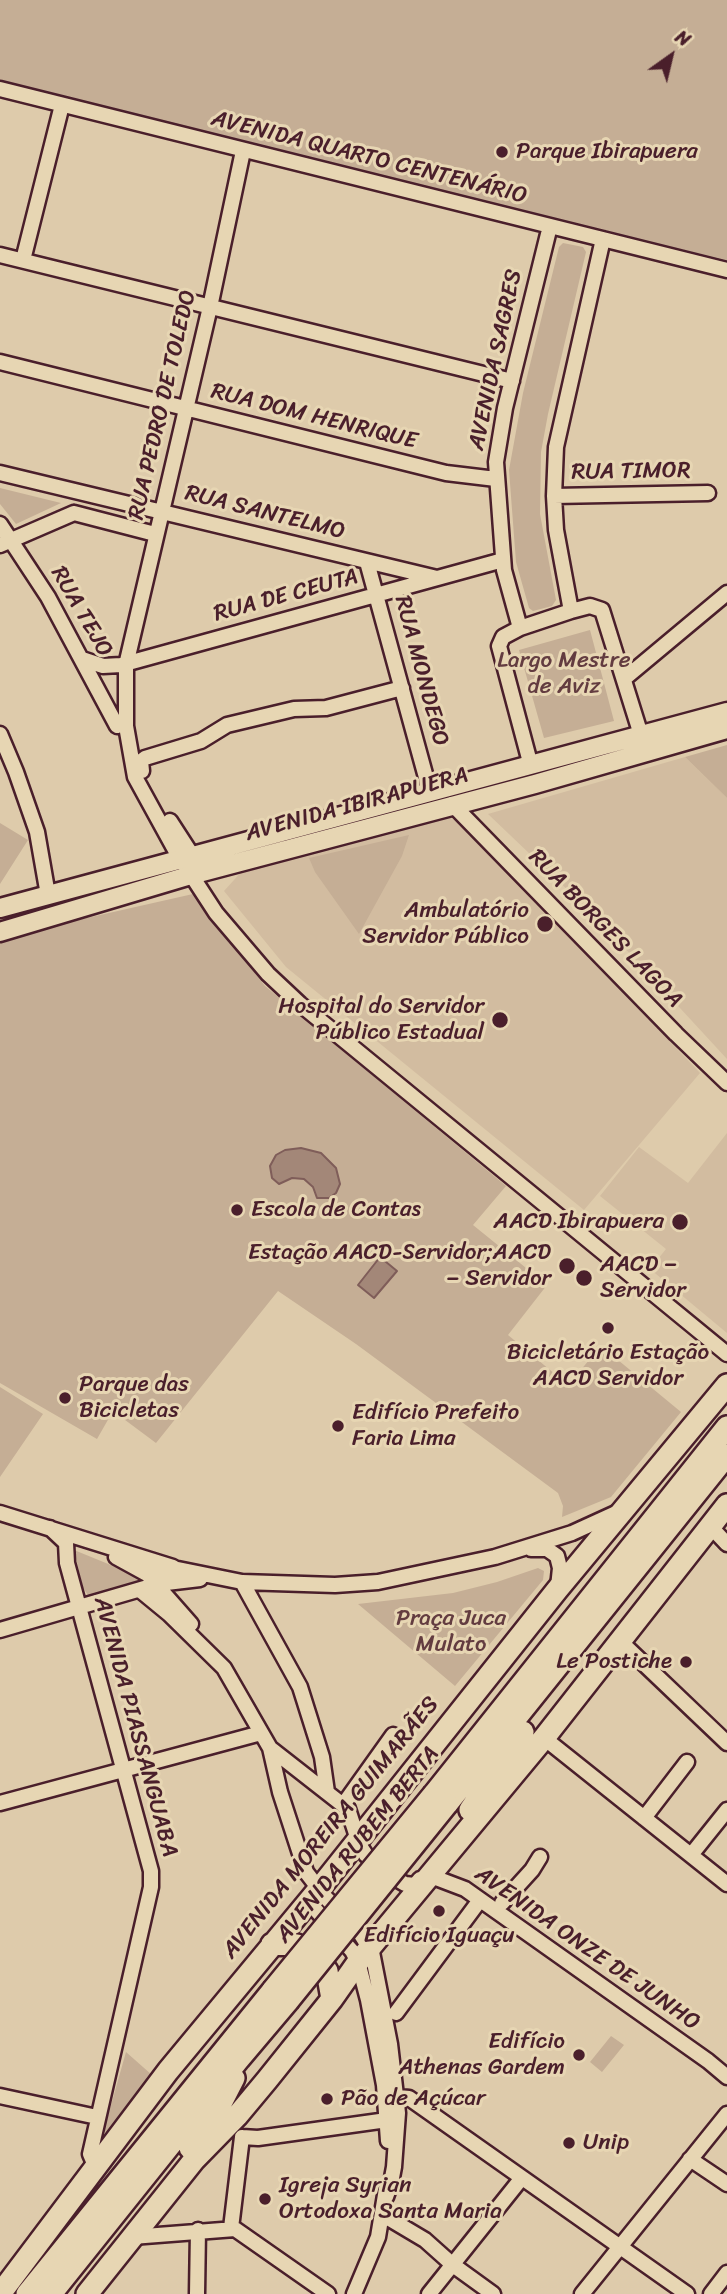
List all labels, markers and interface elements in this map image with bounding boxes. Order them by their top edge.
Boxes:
north arrow [636,21,706,91]
text: N [668,21,698,56]
street label: AVENIDA QUARTO CENTENÁRIO [208,105,530,211]
place label: Parque Ibirapuera [516,138,698,166]
marker: Parque Ibirapuera [494,144,510,160]
street label: AVENIDA SAGRES [463,267,529,453]
street label: RUA PEDRO DE TOLEDO [123,287,203,523]
street label: RUA DOM HENRIQUE [208,378,420,456]
street label: RUA TIMOR [571,457,691,487]
street label: RUA SANTELMO [182,480,348,546]
street label: RUA TEJO [44,562,118,662]
street label: RUA DE CEUTA [211,564,361,628]
street label: RUA MONDEGO [388,593,454,749]
park label: Largo Mestre de Aviz [497,647,631,701]
street label: AVENIDA IBIRAPUERA [243,762,471,848]
street label: RUA BORGES LAGOA [522,844,688,1014]
place label: Ambulatório Servidor Público [362,897,529,951]
marker: Ambulatório Servidor Público [535,914,555,934]
place label: Hospital do Servidor Público Estadual [278,993,484,1047]
marker: Hospital do Servidor Público Estadual [490,1010,510,1030]
place label: Escola de Contas [251,1196,421,1224]
marker: Escola de Contas [229,1202,245,1218]
place label: AACD Ibirapuera [494,1208,664,1236]
marker: AACD Ibirapuera [670,1212,690,1232]
place label: Estação AACD-Servidor;AACD – Servidor [248,1239,551,1293]
place label: AACD – Servidor [600,1251,686,1305]
marker: Estação AACD-Servidor;AACD – Servidor [557,1256,577,1276]
marker: AACD – Servidor [574,1268,594,1288]
marker: Bicicletário Estação AACD Servidor [600,1320,616,1336]
place label: Bicicletário Estação AACD Servidor [507,1339,709,1393]
place label: Parque das Bicicletas [79,1371,189,1425]
marker: Parque das Bicicletas [57,1390,73,1406]
place label: Edifício Prefeito Faria Lima [352,1399,519,1453]
marker: Edifício Prefeito Faria Lima [330,1418,346,1434]
street label: AVENIDA PIASSANGUABA [87,1594,183,1860]
park label: Praça Juca Mulato [396,1605,506,1659]
place label: Le Postiche [556,1648,672,1676]
marker: Le Postiche [678,1654,694,1670]
street label: AVENIDA MOREIRA GUIMARÃES [217,1691,445,1965]
street label: AVENIDA RUBEM BERTA [270,1741,446,1949]
street label: AVENIDA ONZE DE JUNHO [469,1861,705,2037]
marker: Edifício Iguaçu [431,1903,447,1919]
place label: Edifício Iguaçu [363,1922,515,1950]
place label: Edifício Athenas Gardem [398,2028,565,2082]
marker: Edifício Athenas Gardem [571,2047,587,2063]
place label: Pão de Açúcar [341,2085,485,2113]
marker: Pão de Açúcar [319,2091,335,2107]
place label: Unip [583,2129,629,2157]
marker: Unip [561,2135,577,2151]
place label: Igreja Syrian Ortodoxa Santa Maria [279,2172,502,2226]
marker: Igreja Syrian Ortodoxa Santa Maria [257,2191,273,2207]

